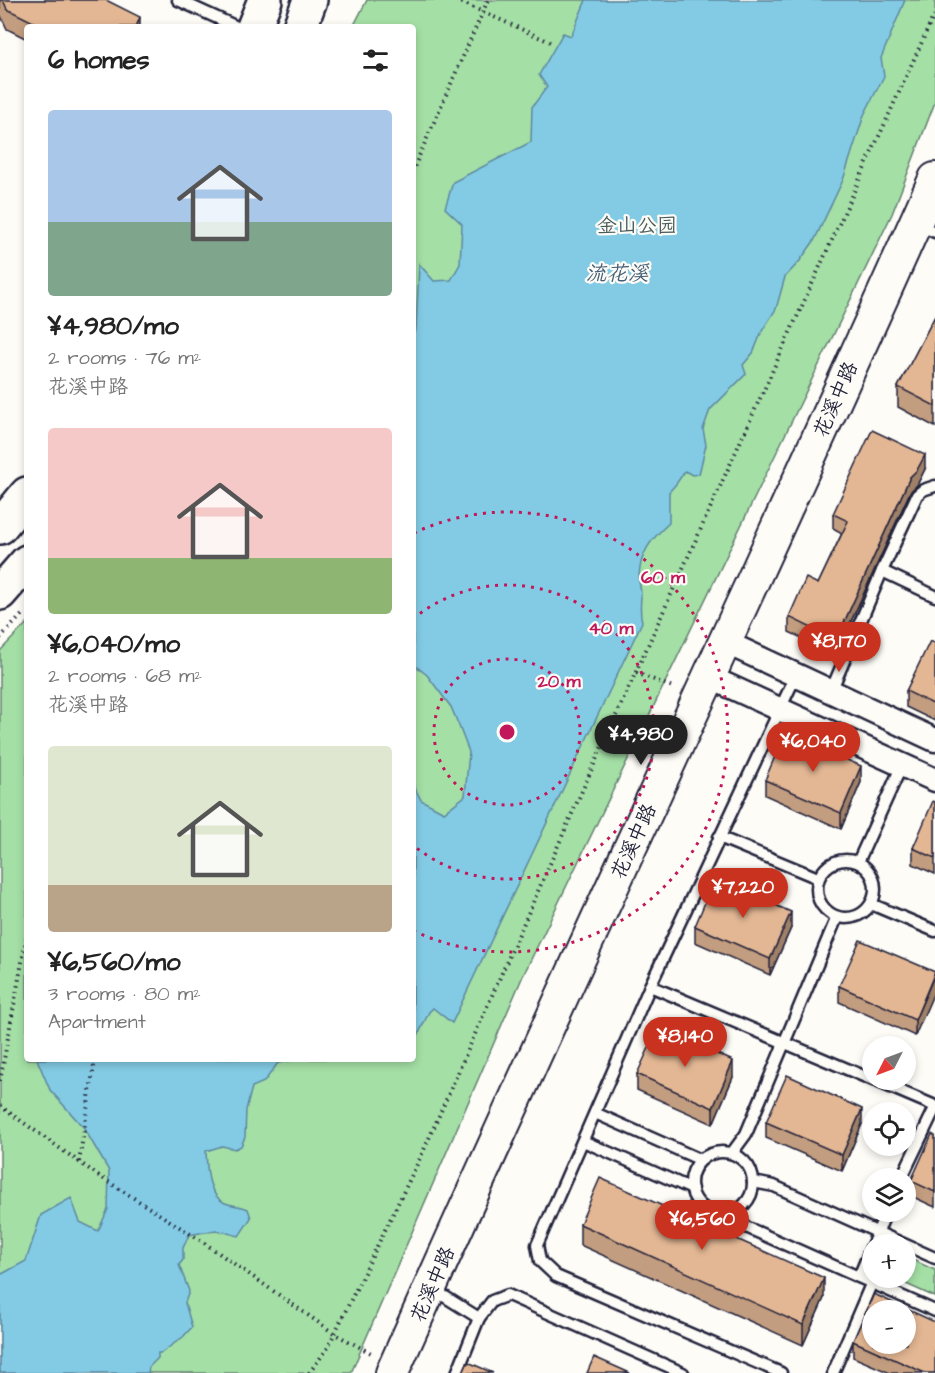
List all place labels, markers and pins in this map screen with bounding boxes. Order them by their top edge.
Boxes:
pin: ¥8,170 [790,622,888,673]
pin: ¥4,980 [592,715,690,766]
centre of rings [497,722,517,742]
pin: ¥6,040 [764,722,862,773]
pin: ¥7,220 [694,868,792,919]
pin: ¥8,140 [636,1017,734,1068]
pin: ¥6,560 [653,1200,751,1251]

